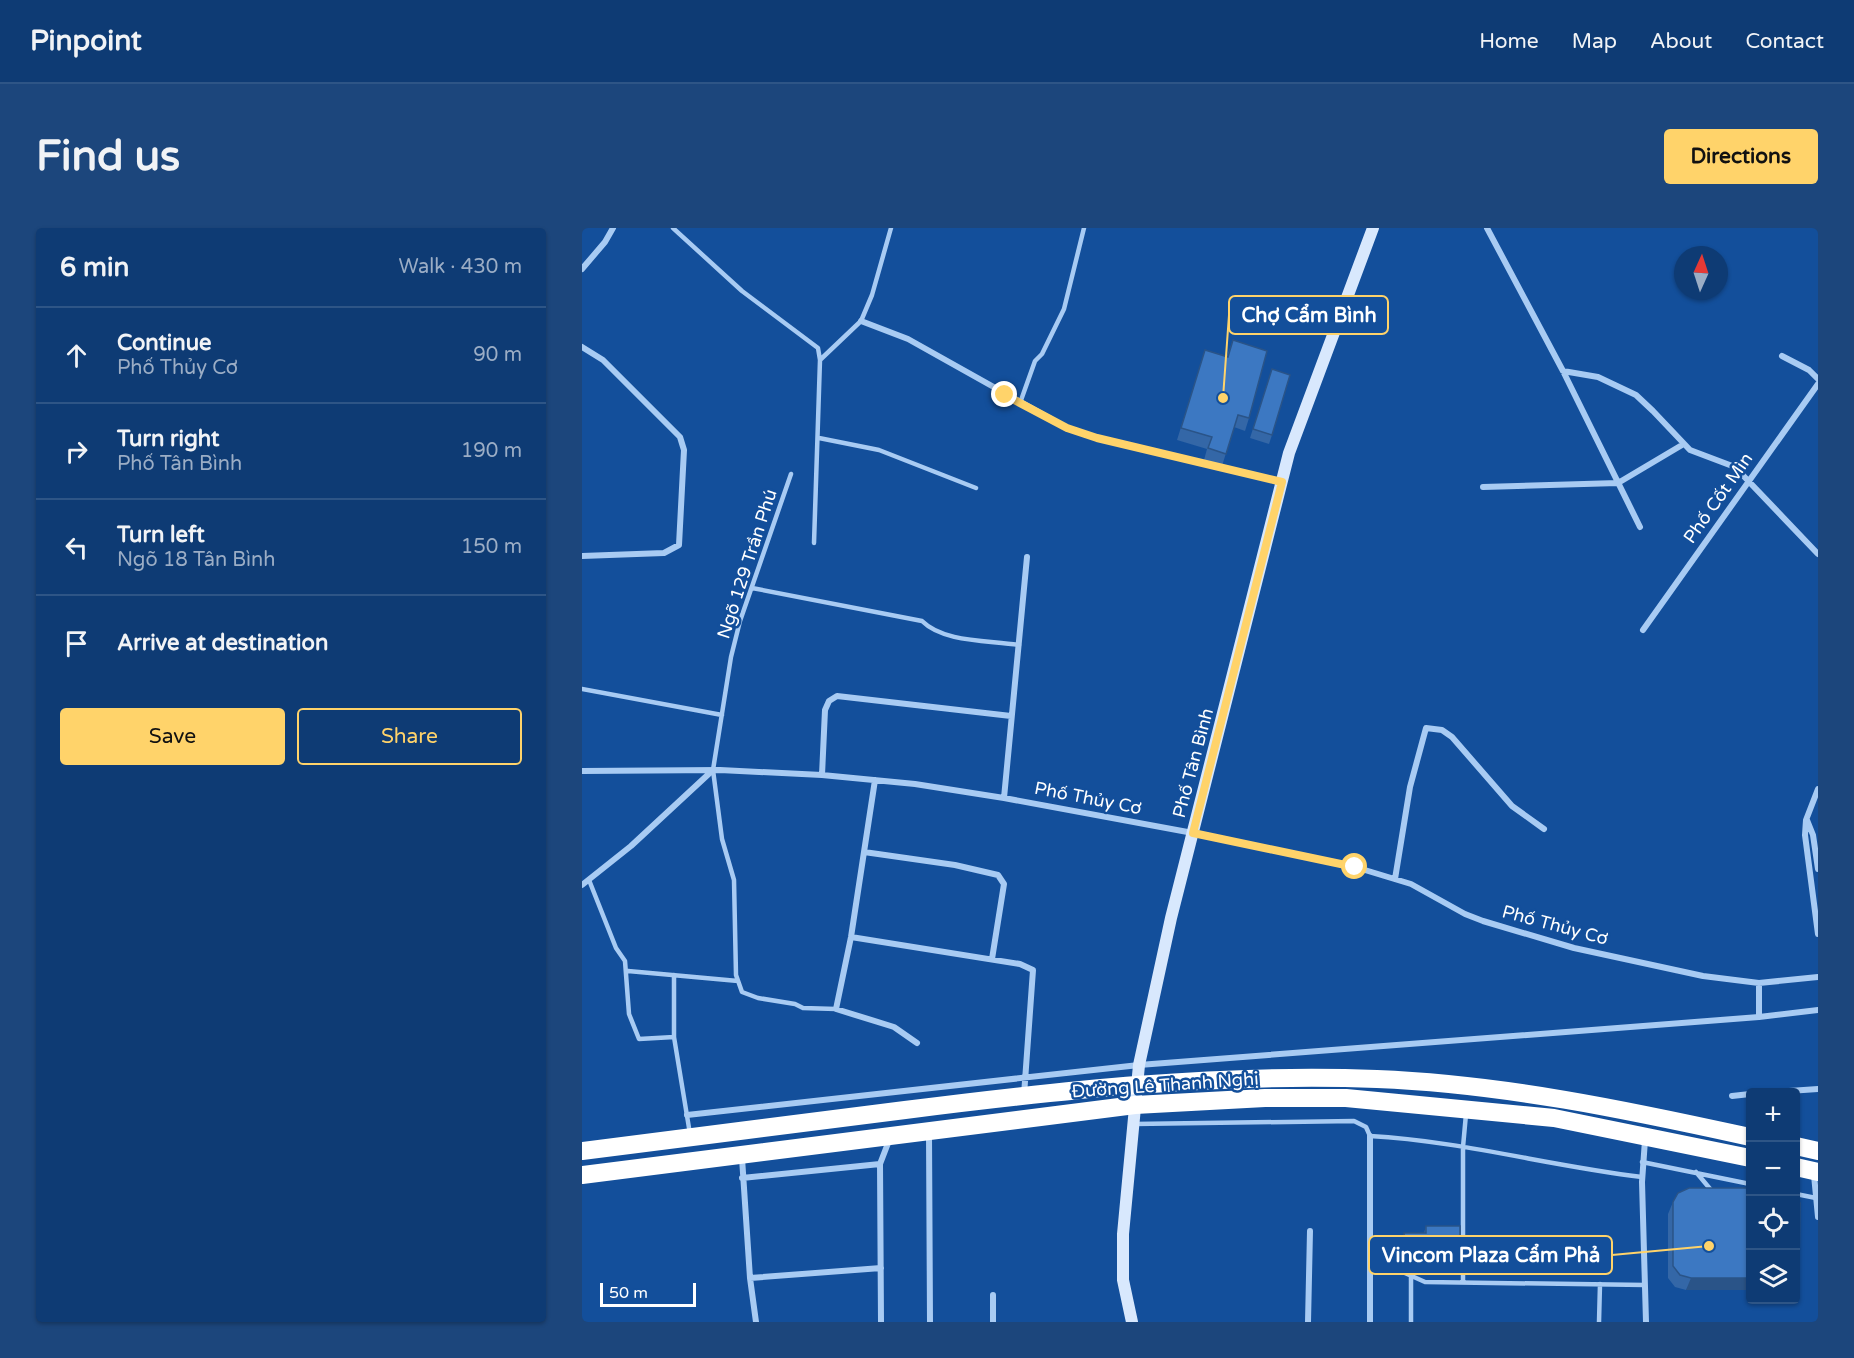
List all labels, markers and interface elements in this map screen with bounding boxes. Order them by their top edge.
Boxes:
text: Pinpoint [30,24,142,58]
text: Home [1479,29,1539,54]
text: Map [1572,29,1617,54]
text: About [1650,29,1712,54]
text: Contact [1745,29,1824,54]
button: Directions [1664,129,1818,184]
text: Find us [36,131,180,182]
north arrow [1674,246,1728,300]
text: 6 min [60,252,129,283]
text: Walk · 430 m [399,255,522,279]
callout: Chợ Cẩm Bình [1229,296,1388,334]
text: Chợ Cẩm Bình [1241,303,1377,328]
text: Continue [117,330,212,356]
icon: ahead [60,339,93,372]
text: 90 m [473,343,522,367]
text: Phố Thủy Cơ [117,356,238,380]
route end [991,381,1017,407]
text: Turn right [117,426,219,452]
icon: right [60,435,93,468]
text: 190 m [461,439,522,463]
street label: Phố Cốt Mìn [1679,448,1757,548]
text: Phố Tân Bình [117,452,242,476]
street label: Ngõ 129 Trần Phú [712,486,782,642]
text: Turn left [117,522,205,548]
icon: left [60,531,93,564]
text: 150 m [461,535,522,559]
text: Ngõ 18 Tân Bình [117,548,275,572]
icon: arrive [60,627,93,660]
text: Arrive at destination [117,630,328,656]
street label: Phố Tân Bình [1168,706,1218,820]
button: Save [60,708,285,765]
button: Share [297,708,522,765]
street label: Phố Thủy Cơ [1033,777,1144,819]
route start [1341,853,1367,879]
street label: Phố Thủy Cơ [1500,900,1610,950]
street label: Đường Lê Thanh Nghị [1071,1067,1259,1103]
map controls [1746,1088,1800,1304]
button: + [1746,1088,1800,1142]
button: − [1746,1142,1800,1196]
button: locate [1746,1196,1800,1250]
callout: Vincom Plaza Cẩm Phả [1369,1236,1612,1274]
text: Vincom Plaza Cẩm Phả [1382,1243,1600,1268]
button: layers [1746,1250,1800,1304]
scale bar [600,1280,696,1308]
text: 50 m [609,1283,648,1303]

